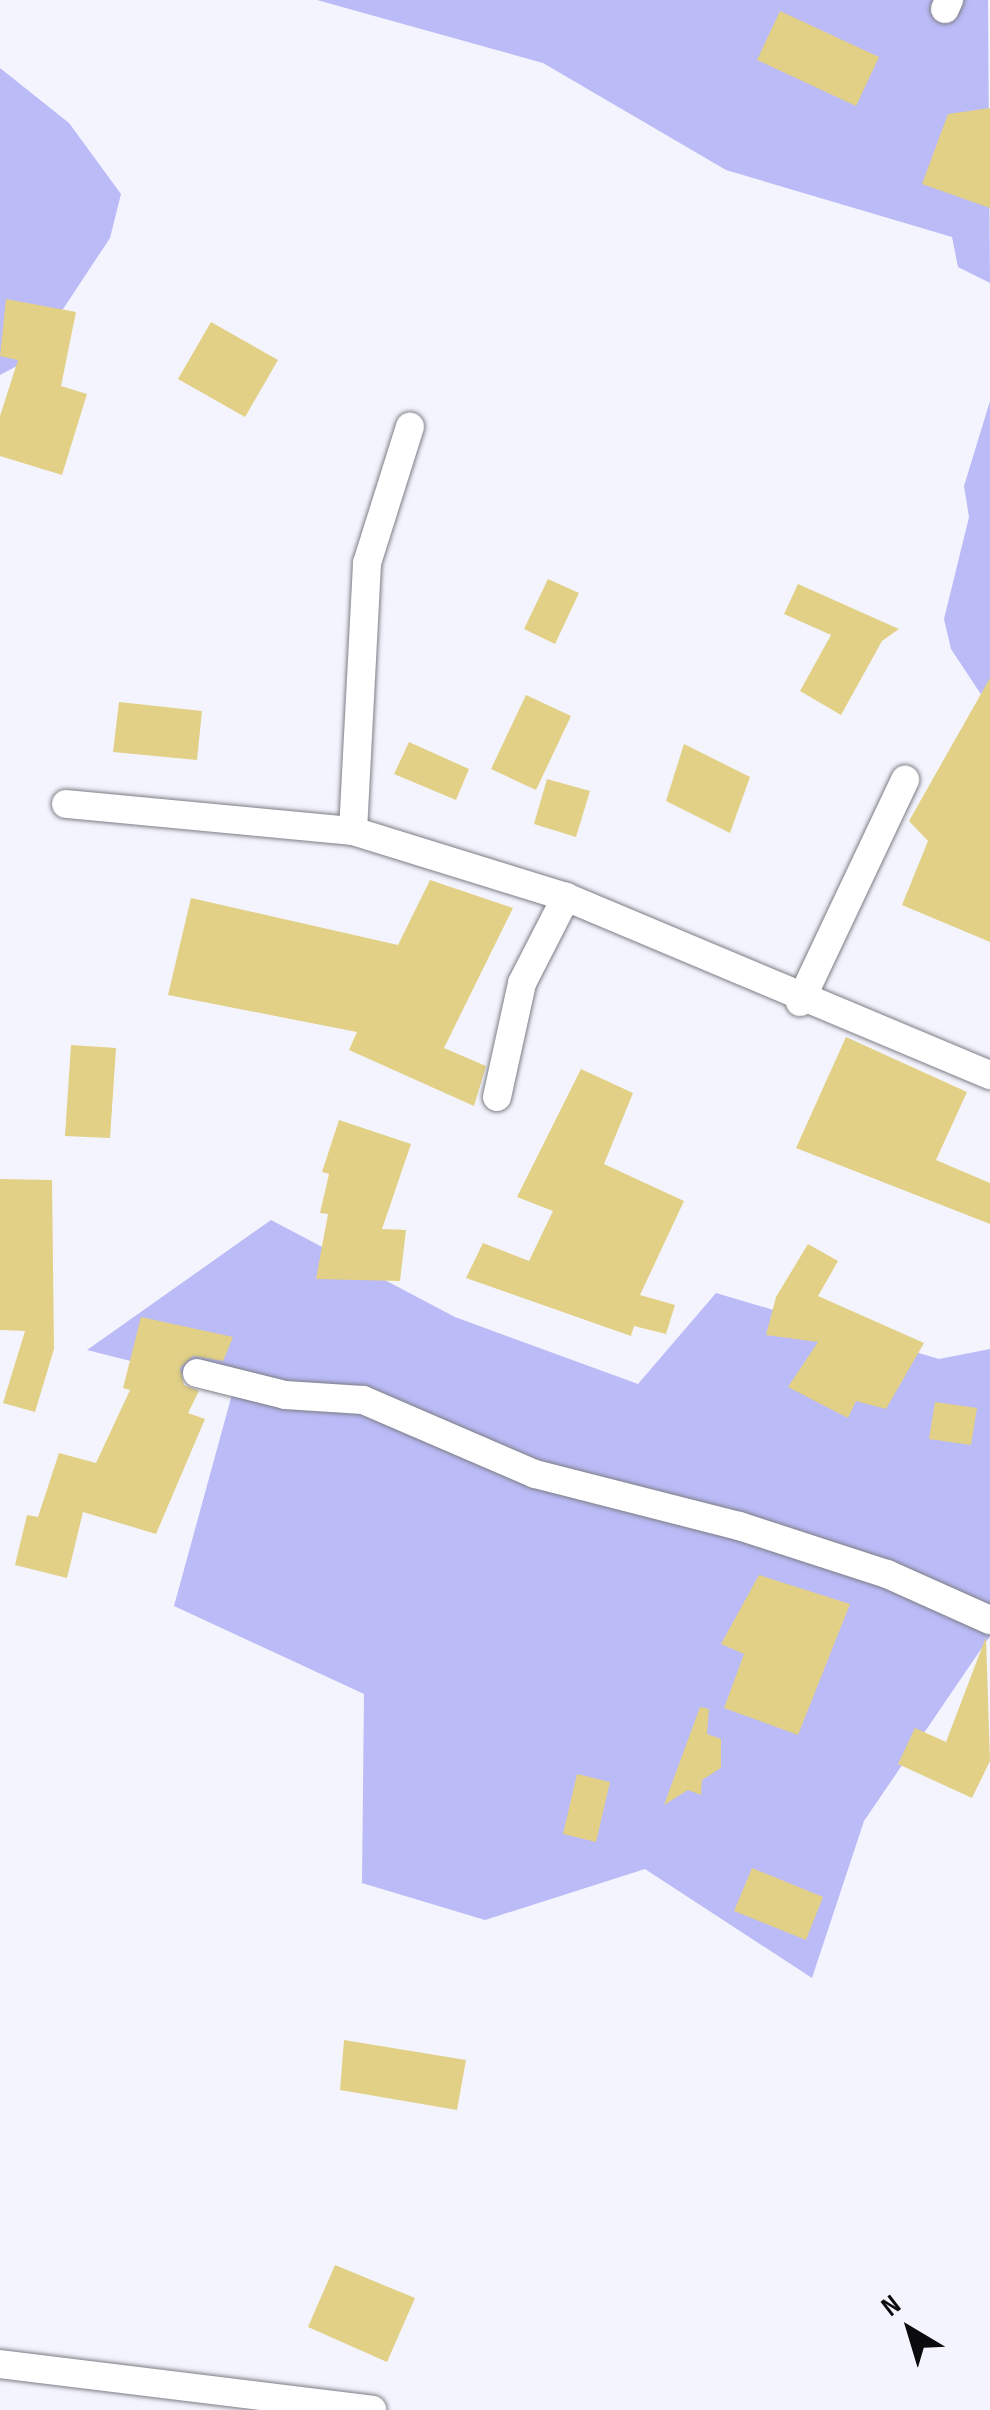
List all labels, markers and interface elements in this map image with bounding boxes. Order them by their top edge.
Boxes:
north arrow [860,2280,960,2380]
text: N [875,2288,907,2324]

